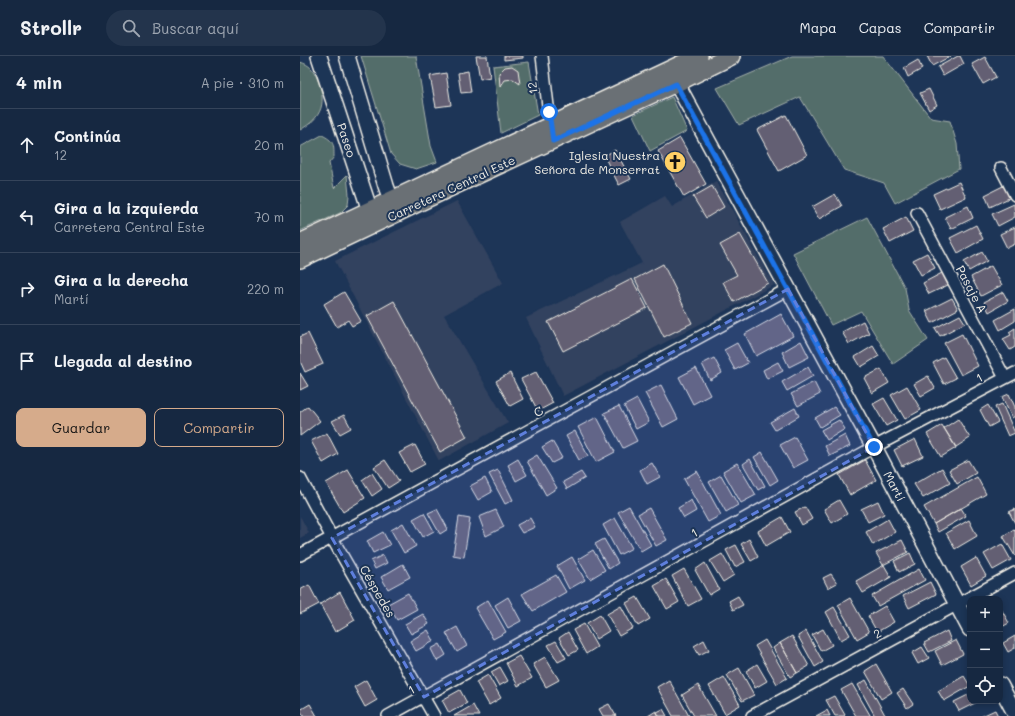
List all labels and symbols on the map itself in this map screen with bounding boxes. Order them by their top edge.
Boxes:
street label: 12 [523,81,541,95]
route start [540,103,558,121]
street label: Paseo [334,121,360,159]
place label: Iglesia Nuestra Señora de Monserrat [534,147,660,177]
church icon: Iglesia Nuestra Señora de Monserrat [662,149,688,175]
street label: Carretera Central Este [385,151,517,225]
street label: Pasaje A [953,262,991,316]
street label: 1 [973,369,985,385]
street label: C [530,402,546,420]
route end [865,438,883,456]
street label: Martí [880,468,910,504]
street label: 1 [688,524,700,540]
street label: Céspedes [357,562,399,620]
street label: 2 [870,624,884,642]
street label: 1 [405,681,417,697]

